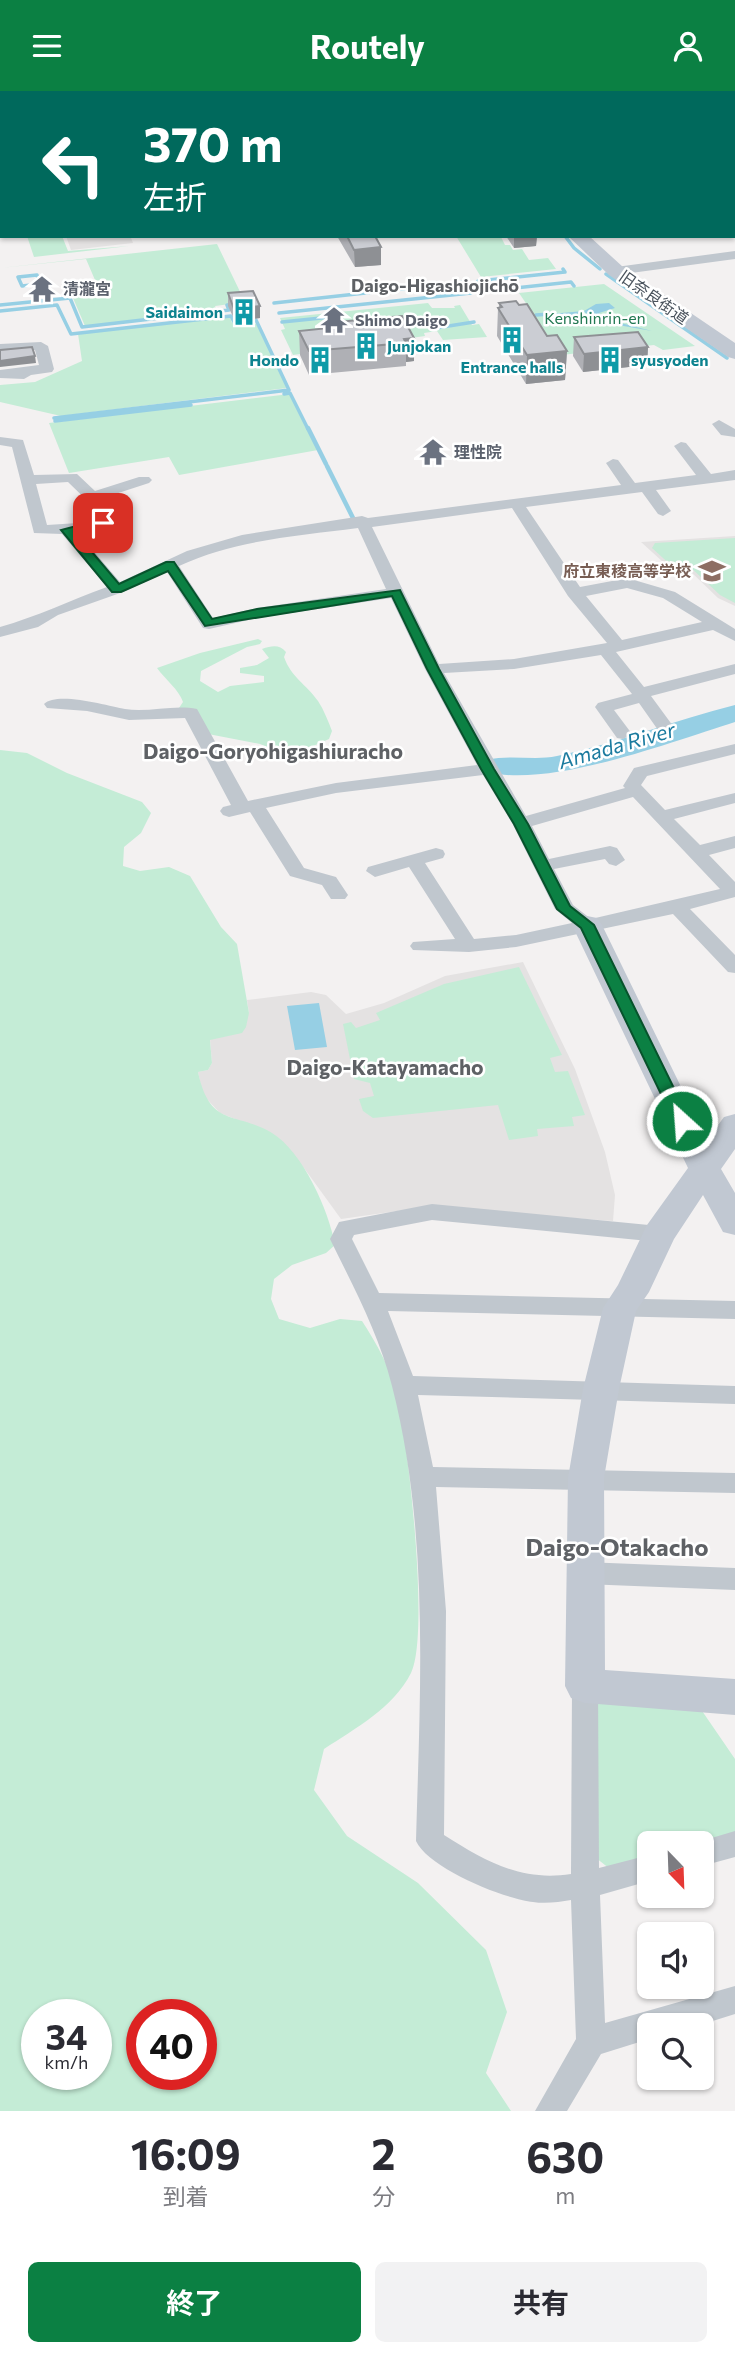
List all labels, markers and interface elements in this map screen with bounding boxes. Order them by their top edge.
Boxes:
text: Routely [310,26,425,66]
icon: menu [28,27,66,65]
icon: person [669,27,707,65]
text: 370 m [143,112,282,172]
icon: left [28,119,119,210]
text: 左折 [143,176,207,216]
street label: 旧奈良街道 [616,266,693,327]
temple icon: 清瀧宮 [27,274,57,304]
district label: Daigo-Higashiojichō [351,274,519,296]
place label: 清瀧宮 [63,279,111,298]
building icon: Saidaimon [229,297,259,327]
place label: Saidaimon [145,302,223,321]
temple icon: Shimo Daigo [319,305,349,335]
park label: Kenshinrin-en [544,308,646,327]
place label: Shimo Daigo [355,310,448,329]
building icon: Entrance halls [497,325,527,355]
building icon: Junjokan [351,331,381,361]
place label: Junjokan [387,336,451,355]
building icon: Hondo [305,345,335,375]
building icon: syusyoden [595,345,625,375]
place label: Hondo [249,350,299,369]
place label: syusyoden [631,350,709,369]
place label: Entrance halls [461,357,563,376]
temple icon: 理性院 [418,437,448,467]
place label: 理性院 [454,442,502,461]
pin [73,493,133,553]
icon: arrive [84,504,122,542]
school or university icon: 府立東稜高等学校 [697,556,727,586]
place label: 府立東稜高等学校 [563,561,691,580]
water label: Amada River [554,716,679,773]
district label: Daigo-Goryohigashiuracho [143,738,403,763]
district label: Daigo-Katayamacho [286,1054,484,1079]
position arrow [645,1084,719,1158]
district label: Daigo-Otakacho [525,1532,709,1561]
north arrow [637,1831,714,1907]
map controls [637,1831,714,2090]
button: sound [637,1922,714,1999]
speed limit sign: 40 [126,1999,217,2090]
button: search [637,2013,714,2090]
text: 34 [46,2014,87,2057]
text: km/h [45,2051,88,2073]
text: 16:09 [131,2127,241,2179]
text: 2 [371,2127,395,2179]
text: 630 [526,2130,604,2182]
text: m [555,2181,575,2209]
text: 到着 [163,2182,209,2210]
text: 分 [372,2182,395,2210]
button: 終了 [28,2262,361,2342]
button: 共有 [375,2262,707,2342]

